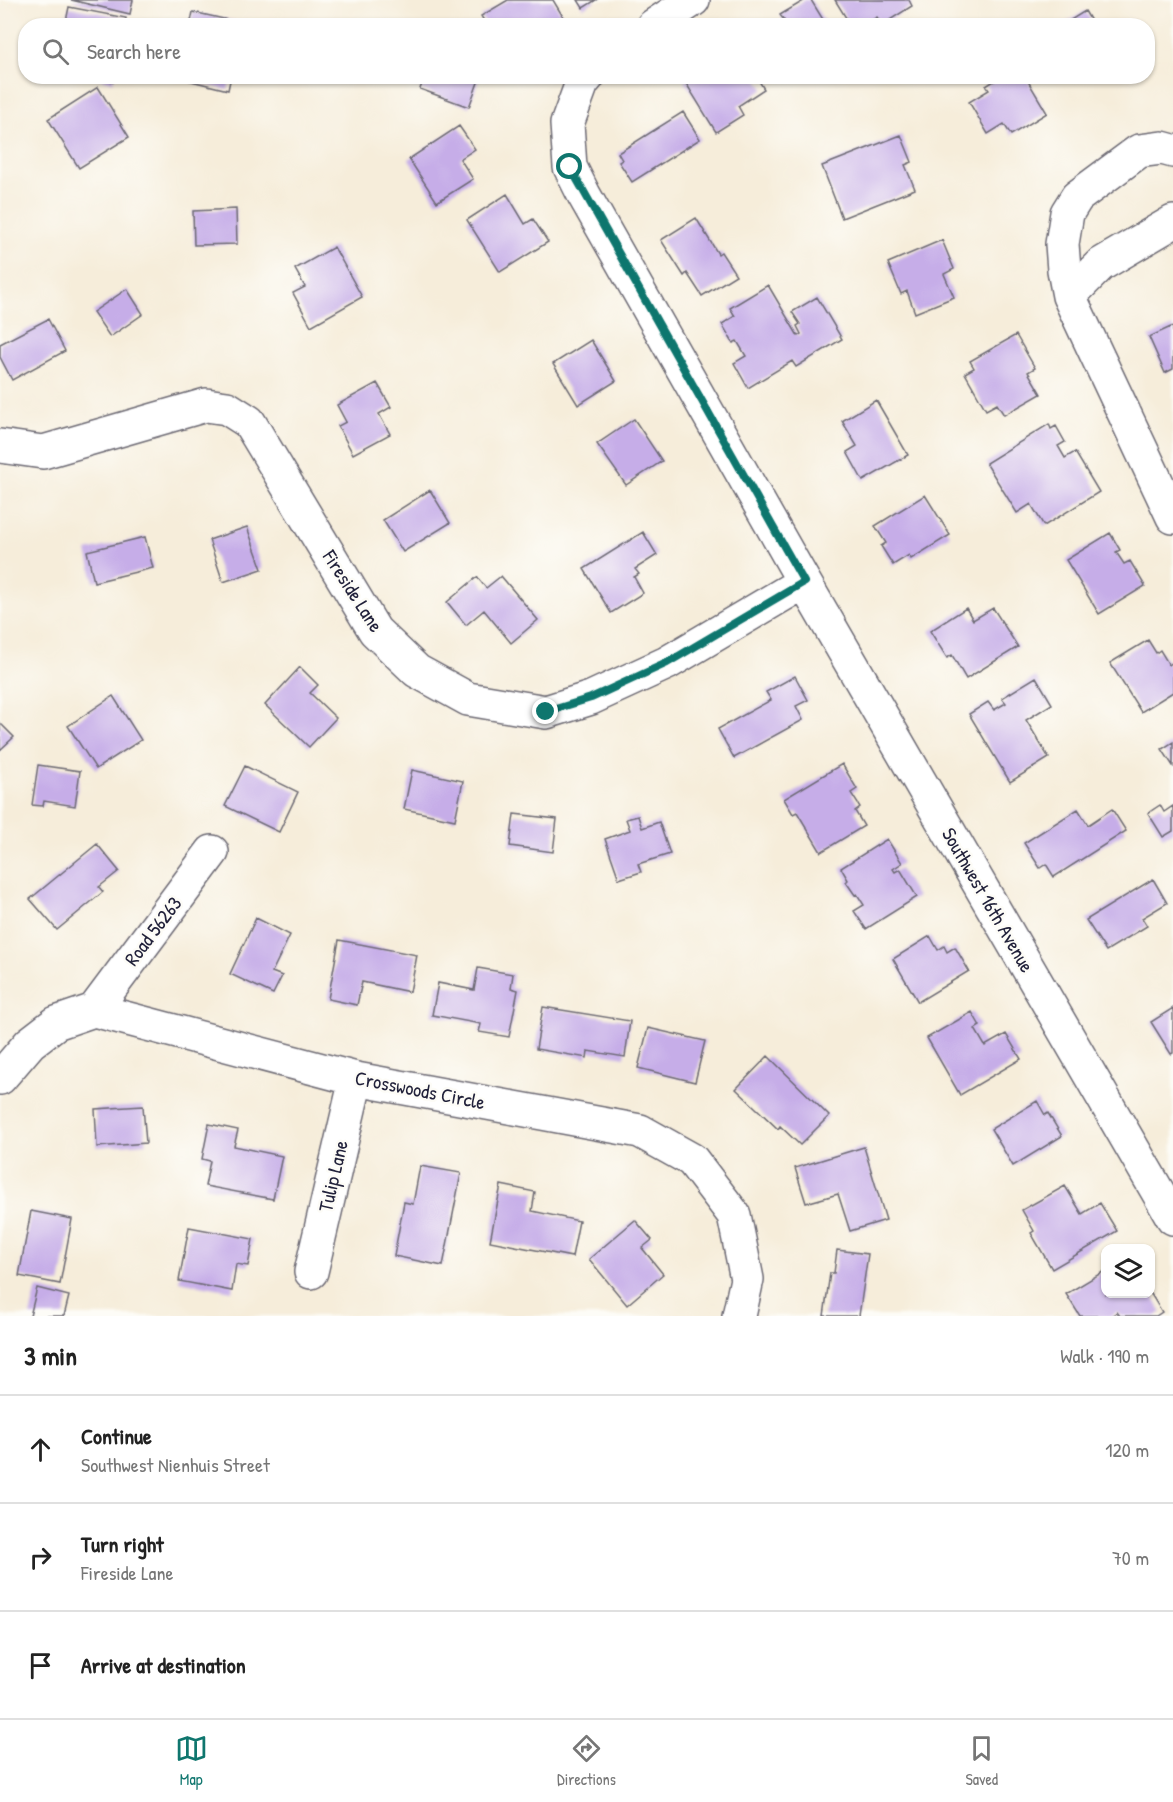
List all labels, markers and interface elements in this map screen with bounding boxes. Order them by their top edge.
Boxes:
search box [18,18,1155,84]
icon: search [39,35,72,68]
text: Search here [87,36,181,66]
route start [556,153,582,179]
street label: Fireside Lane [316,544,390,637]
route end [532,698,558,724]
street label: Southwest 16th Avenue [936,823,1041,977]
street label: Road 56263 [118,891,188,971]
street label: Crosswoods Circle [353,1064,487,1115]
street label: Tulip Lane [311,1137,354,1214]
map controls [1101,1244,1155,1298]
button: layers [1101,1244,1155,1298]
text: 3 min [24,1338,77,1373]
text: Walk · 190 m [1060,1342,1149,1369]
text: Continue [81,1421,152,1451]
icon: ahead [24,1433,57,1466]
text: 120 m [1105,1436,1149,1463]
text: Southwest Nienhuis Street [81,1451,270,1478]
text: Turn right [81,1529,164,1559]
icon: right [24,1541,57,1574]
text: 70 m [1112,1544,1149,1571]
text: Fireside Lane [81,1559,173,1586]
icon: arrive [24,1649,57,1682]
text: Arrive at destination [81,1650,246,1680]
tab: Map [175,1732,208,1790]
tab: Directions [557,1732,616,1790]
tab: Saved [965,1732,998,1790]

